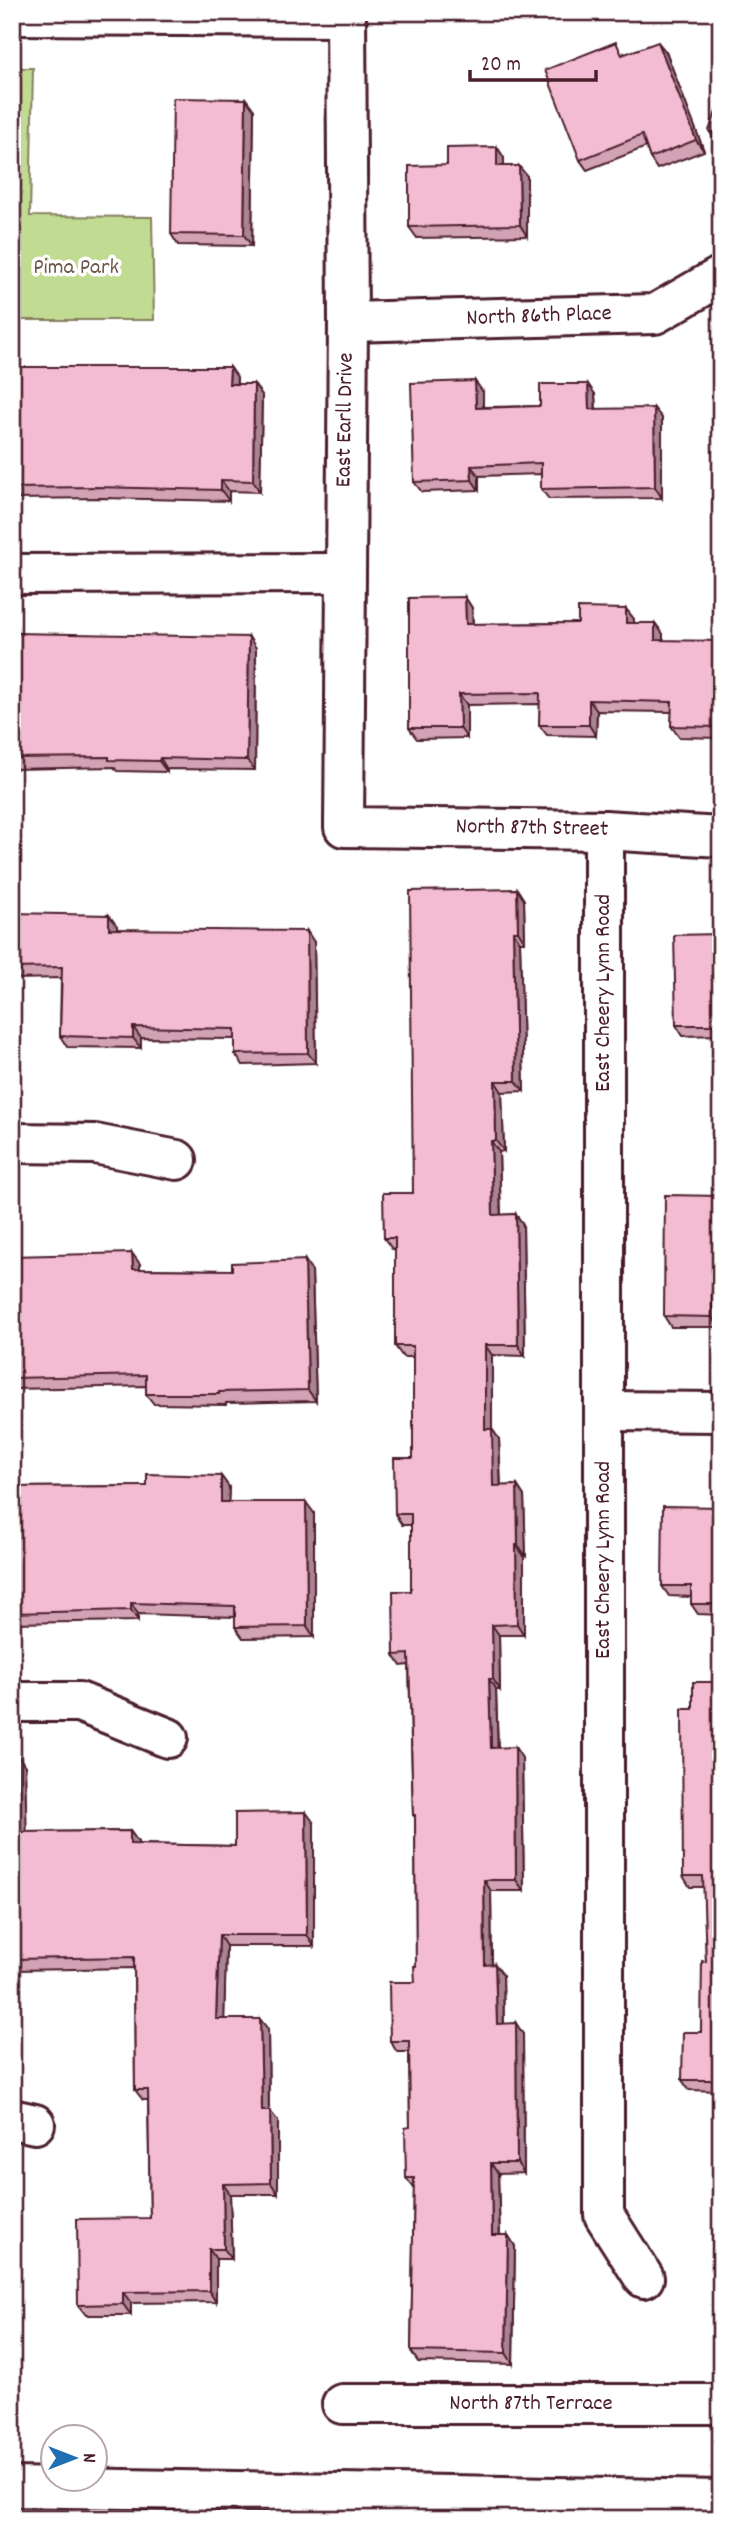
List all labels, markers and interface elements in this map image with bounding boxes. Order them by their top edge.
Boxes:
scale bar [470,38,596,82]
text: 20 m [481,51,521,81]
park label: Pima Park [33,252,119,285]
street label: North 86th Place [466,298,612,336]
street label: East Earll Drive [328,352,364,488]
street label: North 87th Street [455,811,609,847]
street label: East Cheery Lynn Road [588,894,621,1092]
street label: East Cheery Lynn Road [588,1461,621,1659]
street label: North 87th Terrace [449,2388,613,2421]
north arrow [38,2422,108,2492]
text: N [74,2453,101,2463]

